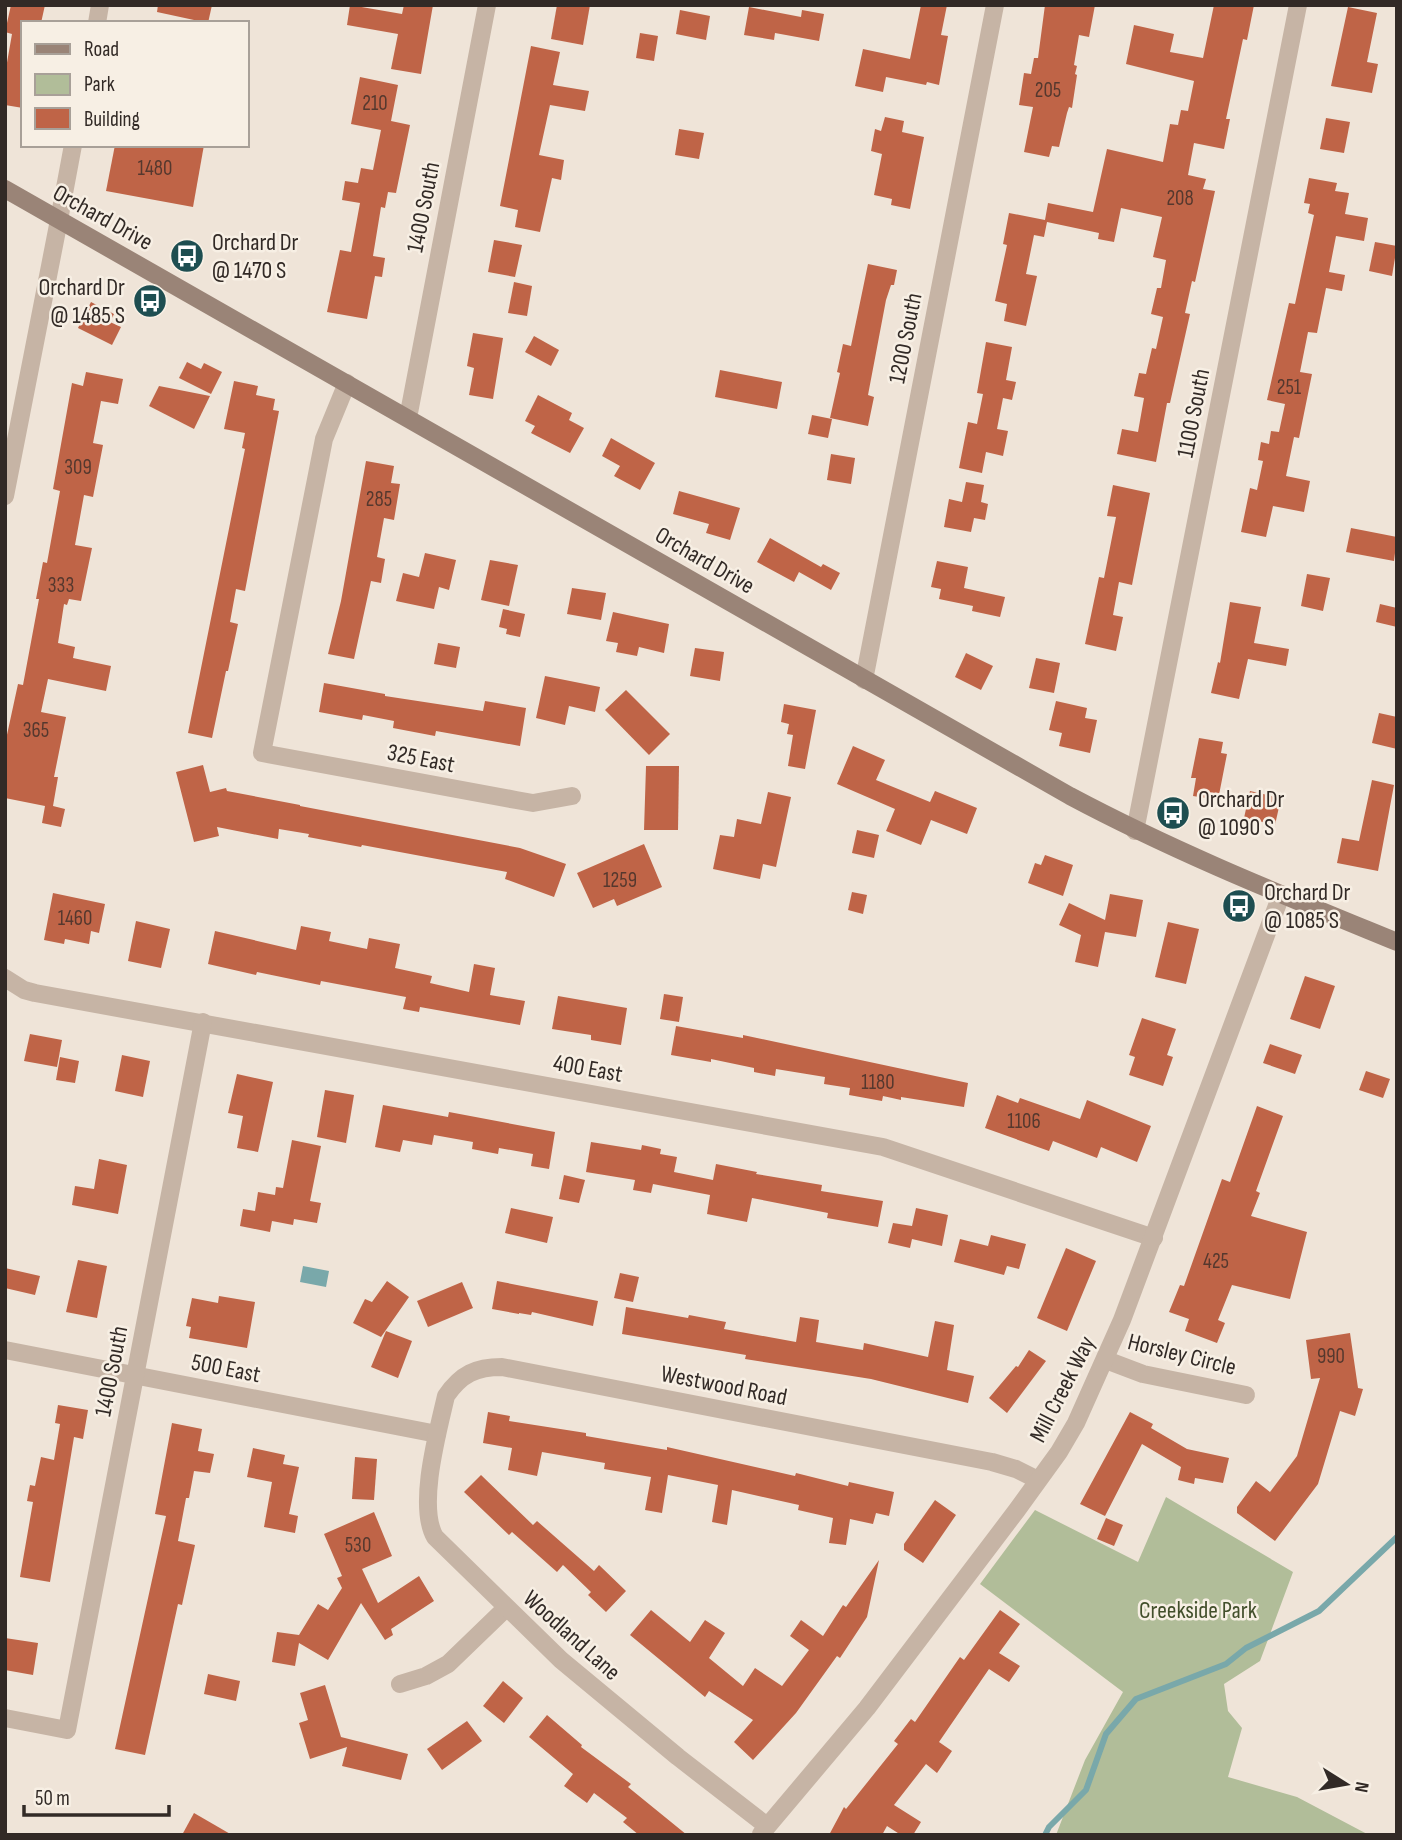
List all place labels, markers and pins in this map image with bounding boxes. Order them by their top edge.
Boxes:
place label: Orchard Dr @ 1470 S [212,228,299,285]
bus stop icon: Orchard Dr @ 1470 S [168,237,206,275]
place label: Orchard Dr @ 1485 S [39,273,125,330]
bus stop icon: Orchard Dr @ 1485 S [131,282,169,320]
place label: Orchard Dr @ 1090 S [1198,785,1285,842]
bus stop icon: Orchard Dr @ 1090 S [1154,794,1192,832]
place label: Orchard Dr @ 1085 S [1264,878,1351,935]
bus stop icon: Orchard Dr @ 1085 S [1220,887,1258,925]

